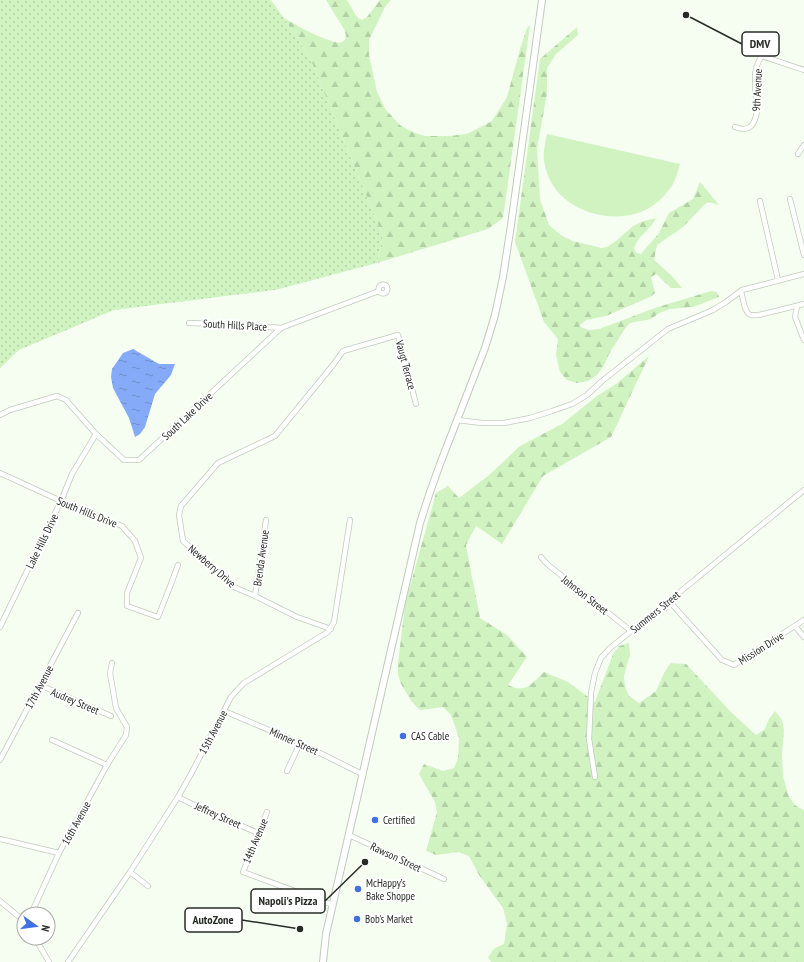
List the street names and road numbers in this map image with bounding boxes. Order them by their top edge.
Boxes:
street label: 9th Avenue [749,68,765,112]
street label: South Hills Place [203,316,268,334]
street label: Vaugt Terrace [392,338,419,392]
street label: South Lake Drive [159,389,216,443]
street label: South Hills Drive [55,494,120,531]
street label: Lake Hills Drive [23,511,61,571]
street label: Brenda Avenue [250,529,272,587]
street label: Newberry Drive [185,542,239,591]
street label: Johnson Street [558,572,611,618]
street label: Summers Street [627,588,683,636]
street label: Mission Drive [736,628,787,667]
street label: 17th Avenue [22,662,57,711]
street label: Audrey Street [49,685,101,717]
street label: 15th Avenue [196,707,231,756]
street label: Minner Street [268,724,320,758]
street label: 16th Avenue [58,798,94,847]
street label: Jeffrey Street [192,798,243,831]
street label: 14th Avenue [239,816,271,866]
street label: Rawson Street [368,839,424,875]

